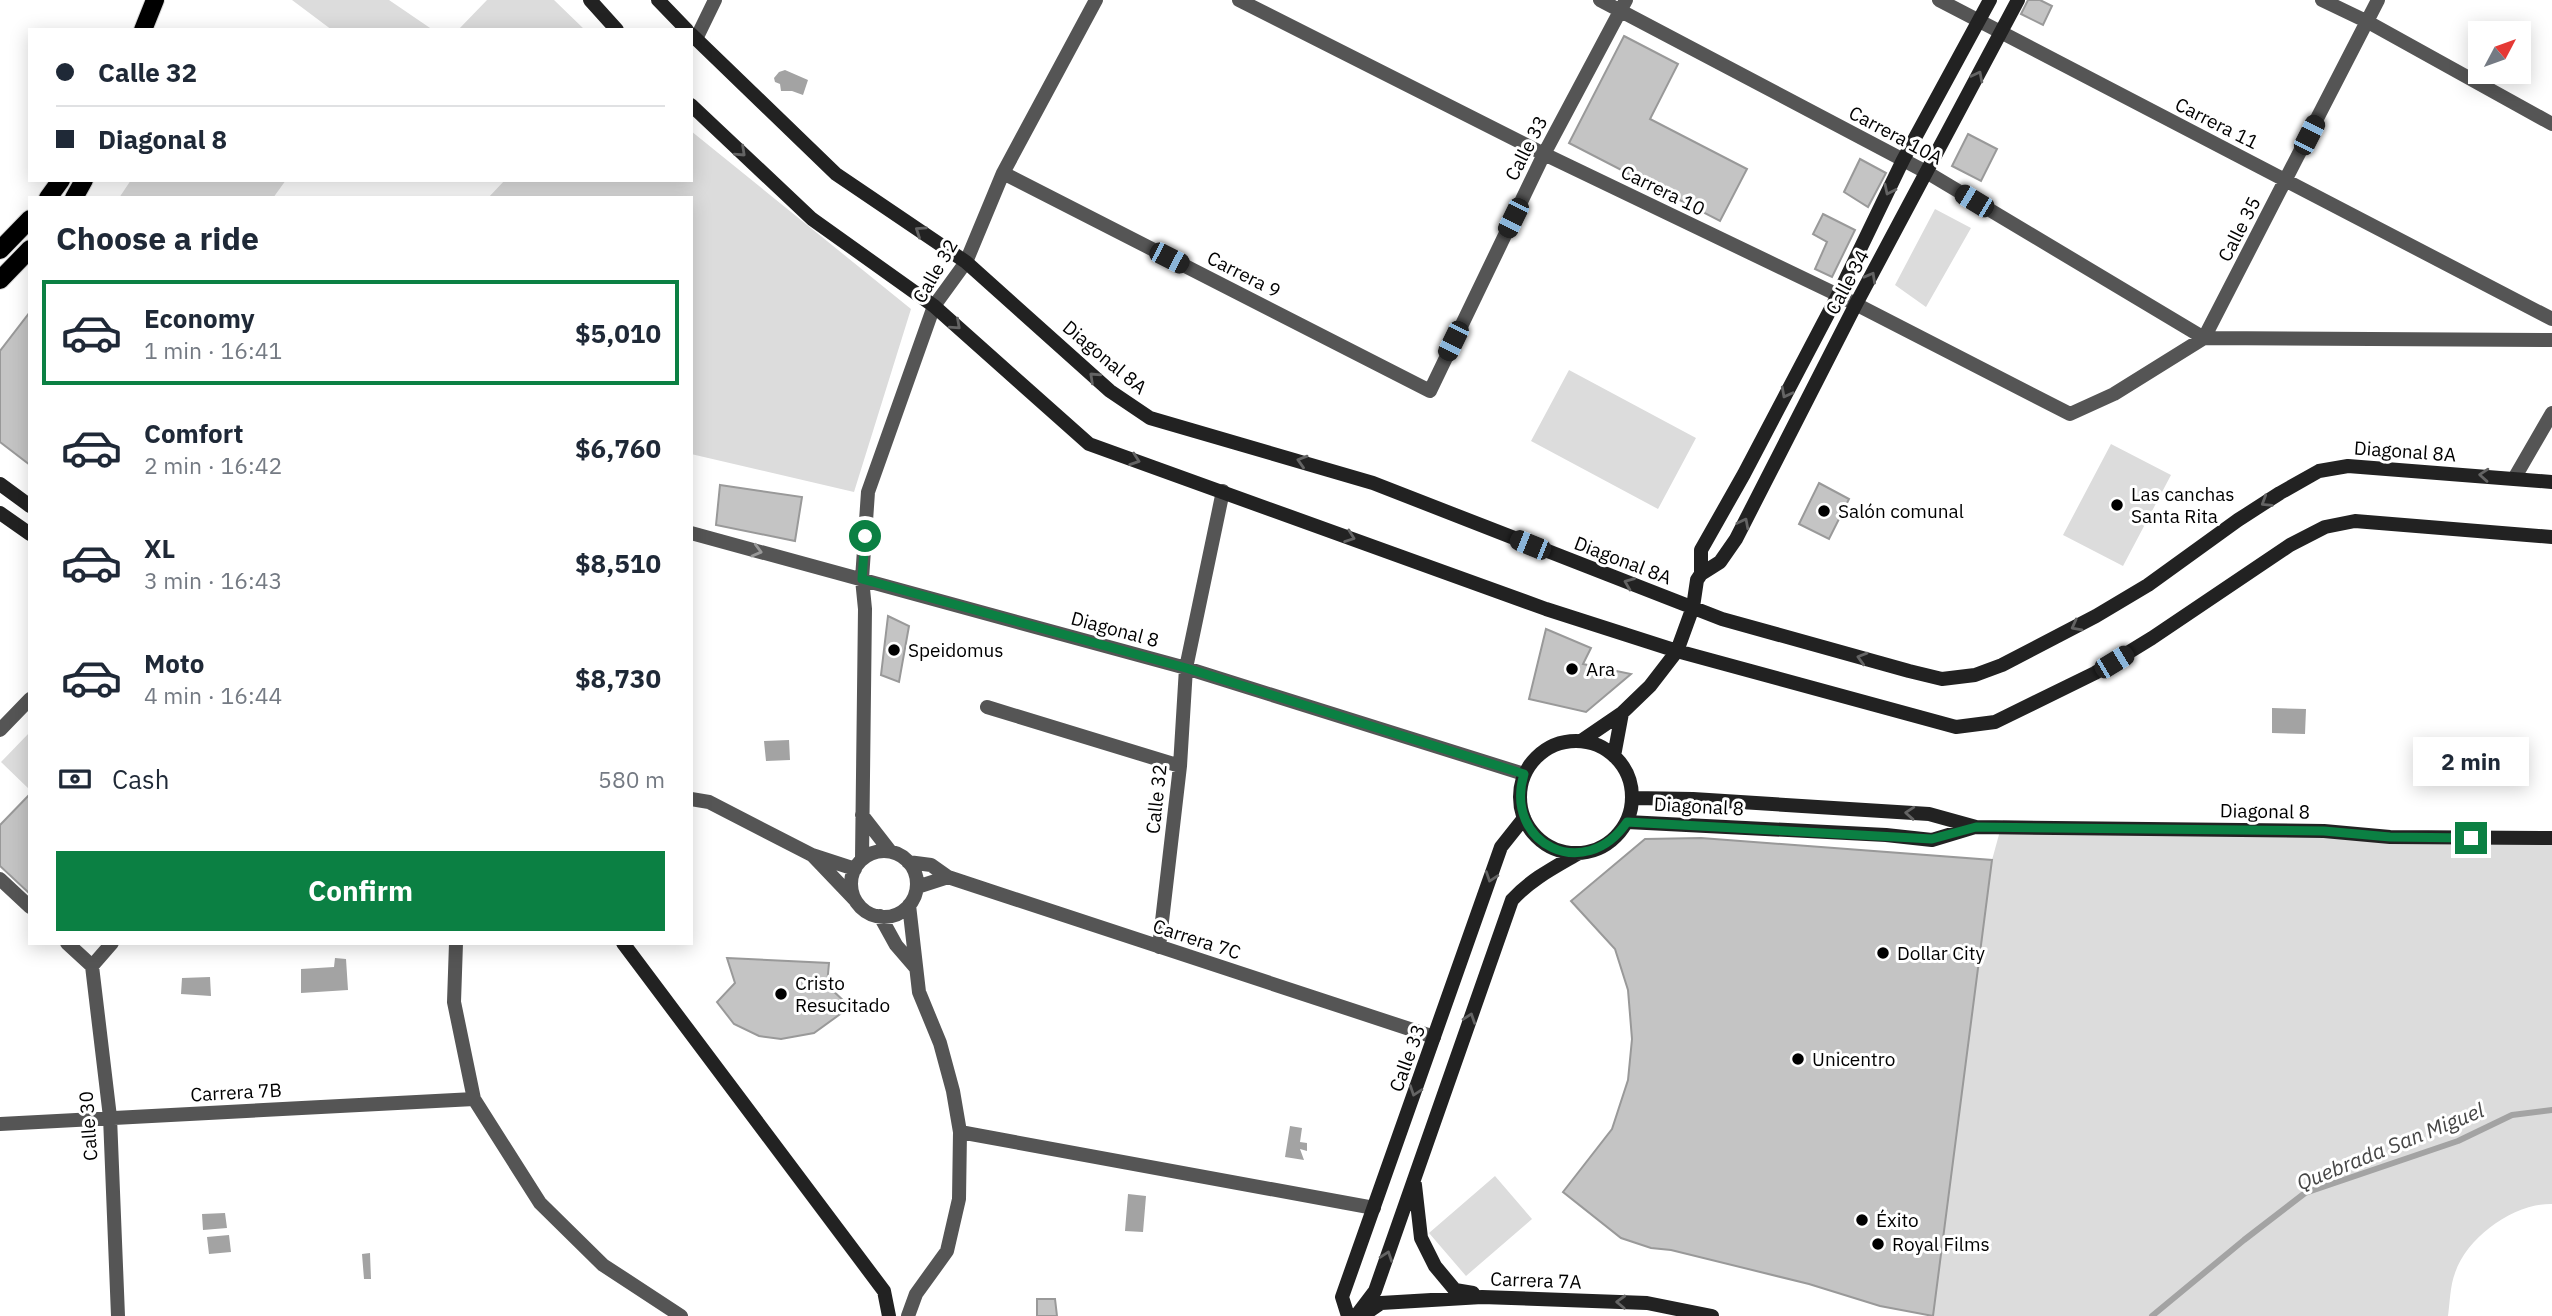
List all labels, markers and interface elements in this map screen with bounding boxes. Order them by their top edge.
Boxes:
north arrow [2468,21,2530,84]
map controls [2468,21,2531,84]
text: Calle 32 [98,55,197,89]
one-way arrow [1969,71,1983,83]
street label: Carrera 11 [2171,92,2263,154]
street label: Carrera 10A [1845,100,1947,170]
street label: Calle 33 [1499,111,1553,185]
car [2291,112,2328,158]
text: Diagonal 8 [98,122,227,156]
one-way arrow [733,144,746,157]
street label: Carrera 10 [1617,159,1709,221]
car [1951,181,1998,221]
one-way arrow [1883,183,1897,195]
street label: Calle 35 [2212,192,2266,266]
car [1495,195,1532,241]
text: Choose a ride [56,217,259,259]
one-way arrow [915,227,928,239]
street label: Calle 32 [907,235,963,307]
car [1146,239,1193,277]
street label: Carrera 9 [1203,245,1285,303]
street label: Calle 34 [1820,246,1874,318]
one-way arrow [1863,272,1876,284]
icon: car [60,301,123,364]
text: Economy [144,301,255,335]
street label: Diagonal 8A [1058,315,1152,399]
text: $5,010 [575,316,661,350]
one-way arrow [948,317,961,329]
car [1435,318,1472,364]
text: 1 min · 16:41 [144,335,282,365]
one-way arrow [1089,372,1102,385]
one-way arrow [1781,386,1795,398]
icon: car [60,416,123,479]
text: Comfort [144,416,243,450]
text: $6,760 [575,431,661,465]
street label: Diagonal 8A [2353,435,2457,467]
text: 2 min · 16:42 [144,450,282,480]
one-way arrow [1129,452,1141,466]
one-way arrow [1296,455,1308,469]
one-way arrow [2478,468,2489,483]
place label: Las canchas Santa Rita [2131,482,2235,528]
one-way arrow [2261,494,2274,507]
marker: Las canchas Santa Rita [2109,497,2125,513]
place label: Salón comunal [1838,499,1964,523]
marker: Salón comunal [1816,503,1832,519]
one-way arrow [1736,518,1750,530]
route start [849,520,881,552]
car [1507,527,1554,563]
one-way arrow [1343,529,1355,543]
street label: Diagonal 8A [1571,530,1675,590]
icon: car [60,531,123,594]
text: XL [144,531,175,565]
one-way arrow [751,543,763,557]
text: $8,510 [575,546,661,580]
text: 3 min · 16:43 [144,565,282,595]
one-way arrow [1624,578,1636,592]
street label: Diagonal 8 [1068,606,1162,652]
one-way arrow [2071,618,2083,632]
place label: Speidomus [908,638,1004,662]
marker: Speidomus [886,642,902,658]
car [2091,642,2138,682]
icon: car [60,646,123,709]
text: Moto [144,646,204,680]
one-way arrow [1857,652,1869,666]
place label: Ara [1586,657,1615,681]
text: $8,730 [575,661,661,695]
marker: Ara [1564,661,1580,677]
text: 4 min · 16:44 [144,680,282,710]
callout: 2 min [2413,736,2529,786]
text: 2 min [2441,746,2501,776]
icon: cash [56,760,94,798]
text: Cash [112,762,169,796]
street label: Calle 32 [1140,763,1172,835]
text: 580 m [598,764,665,794]
street label: Diagonal 8 [1653,792,1745,820]
street label: Diagonal 8 [2220,798,2310,824]
one-way arrow [1904,805,1915,820]
route end [2455,822,2487,854]
button: Confirm [56,851,665,931]
one-way arrow [1485,870,1499,882]
street label: Carrera 7C [1150,914,1244,965]
place label: Dollar City [1897,941,1985,965]
marker: Dollar City [1875,945,1891,961]
place label: Cristo Resucitado [795,971,890,1017]
marker: Cristo Resucitado [773,986,789,1002]
one-way arrow [1462,1012,1476,1025]
street label: Calle 33 [1384,1021,1430,1095]
place label: Unicentro [1812,1047,1895,1071]
marker: Unicentro [1790,1051,1806,1067]
street label: Carrera 7B [190,1078,282,1106]
one-way arrow [1409,1085,1423,1097]
street label: Calle 30 [74,1090,102,1162]
water label: Quebrada San Miguel [2292,1095,2488,1196]
place label: Éxito [1876,1208,1919,1232]
marker: Éxito [1854,1212,1870,1228]
place label: Royal Films [1892,1232,1990,1256]
marker: Royal Films [1870,1236,1886,1252]
one-way arrow [1379,1250,1393,1262]
street label: Carrera 7A [1490,1266,1582,1294]
one-way arrow [1615,1295,1626,1310]

